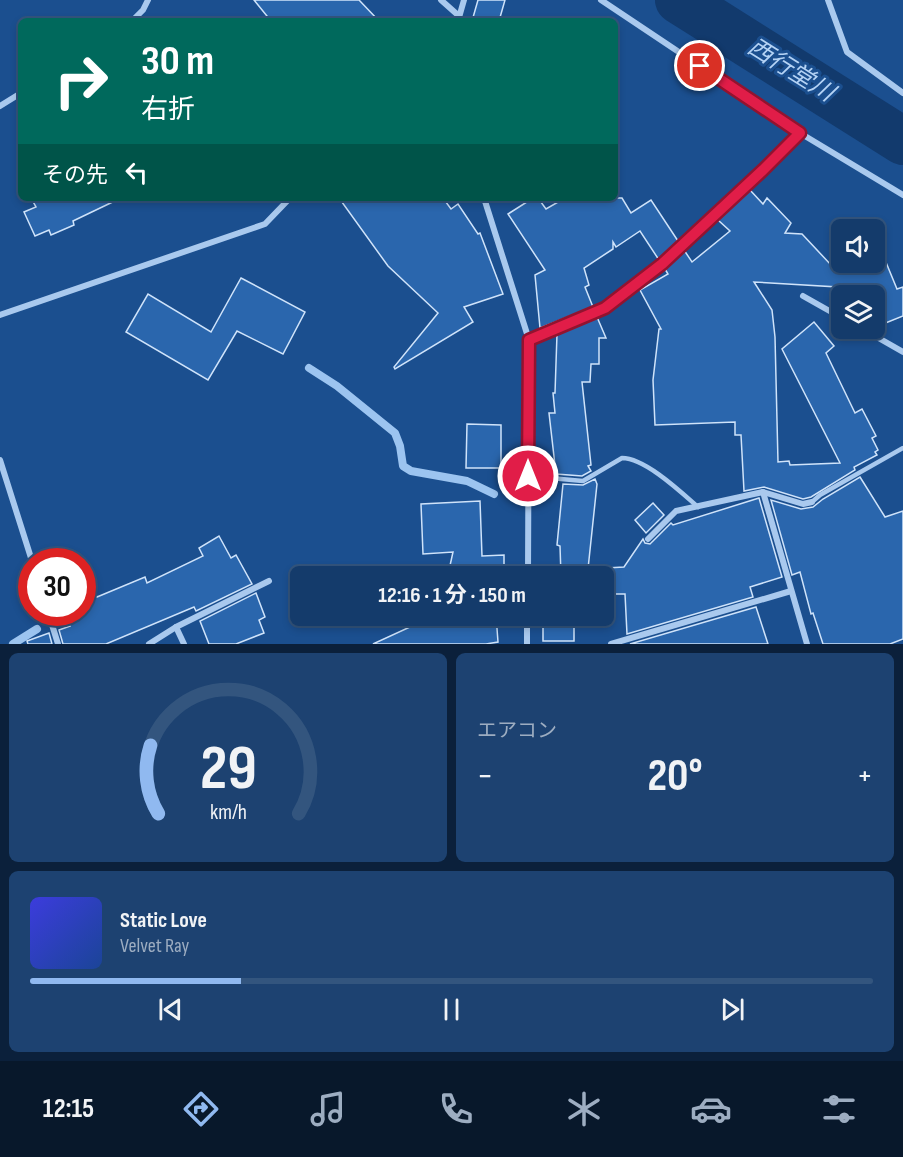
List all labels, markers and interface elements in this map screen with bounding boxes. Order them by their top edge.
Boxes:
water label: 西行堂川 [743,32,842,109]
text: 30 m [141,36,214,87]
pin [674,40,725,91]
icon: right [42,42,120,120]
icon: arrive [683,49,716,82]
text: 右折 [141,94,195,126]
icon: left [120,156,153,189]
text: その先 [42,162,108,189]
map controls [831,219,885,339]
button: sound [831,219,885,273]
button: layers [831,285,885,339]
position arrow [496,444,560,508]
speed limit sign: 30 [18,548,96,626]
text: 12:16 · 1 分 · 150 m [378,582,526,609]
text: エアコン [477,719,557,743]
text: 29 [200,732,256,807]
text: 20° [647,749,703,804]
text: − [477,756,493,796]
text: + [857,756,873,796]
text: km/h [209,801,247,826]
text: Static Love [120,907,207,934]
text: Velvet Ray [120,934,189,958]
icon: previous [154,993,187,1026]
icon: pause [435,993,468,1026]
icon: next [716,993,749,1026]
icon: directions [180,1088,222,1130]
icon: music [307,1088,349,1130]
icon: phone [435,1088,477,1130]
icon: climate [563,1088,605,1130]
icon: car [690,1088,732,1130]
icon: filters [818,1088,860,1130]
text: 12:15 [43,1093,94,1125]

